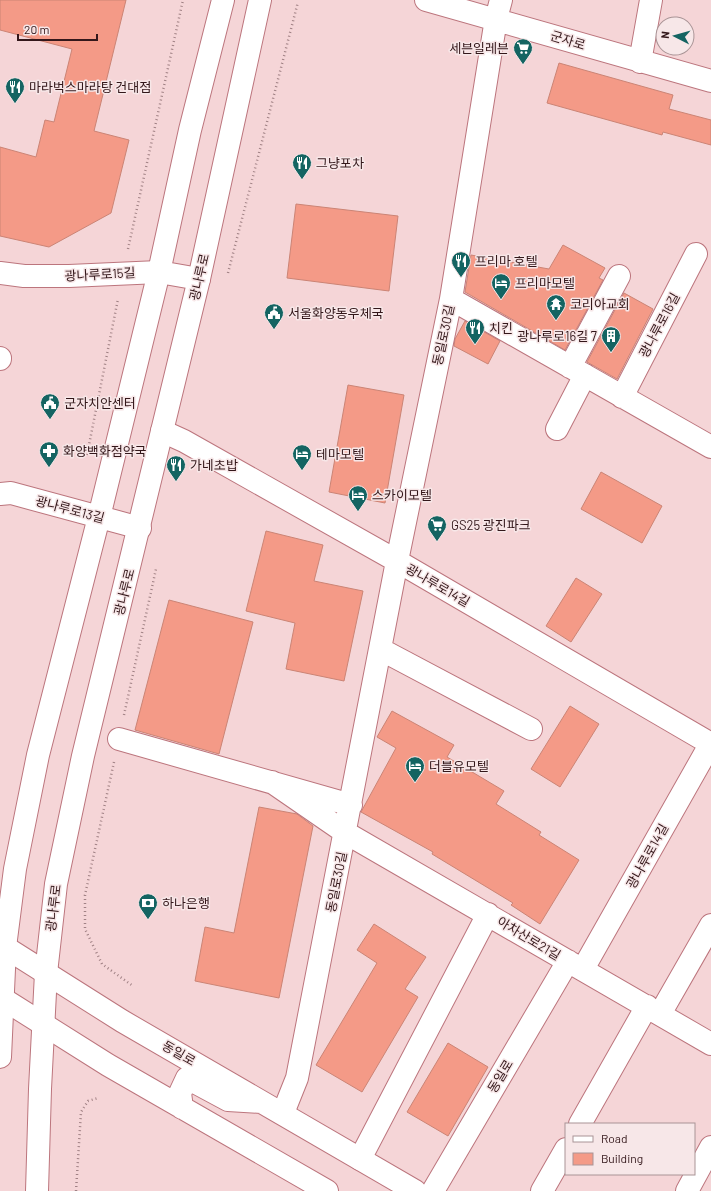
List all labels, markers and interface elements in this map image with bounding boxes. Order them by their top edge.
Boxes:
scale bar [18,16,97,42]
north arrow [655,16,695,56]
text: 20 m [24,22,50,36]
street label: 군자로 [548,27,588,53]
text: N [658,31,671,39]
supermarket icon: 세븐일레븐 [512,37,534,65]
place label: 세븐일레븐 [449,40,509,56]
restaurant icon: 마라벅스마라탕 건대점 [4,76,26,104]
place label: 마라벅스마라탕 건대점 [29,79,151,95]
restaurant icon: 그냥포차 [291,152,313,180]
place label: 그냥포차 [316,155,364,171]
restaurant icon: 프리마 호텔 [450,250,472,278]
street label: 광나루로 [186,252,212,302]
place label: 프리마 호텔 [475,253,537,269]
street label: 광나루로15길 [64,264,136,284]
hotel icon: 프리마모텔 [490,272,512,300]
place label: 프리마모텔 [515,275,575,291]
street label: 광나루로16길 [635,290,683,360]
temple icon: 코리아교회 [545,293,567,321]
place label: 코리아교회 [570,296,630,312]
public building icon: 서울화양동우체국 [263,302,285,330]
street label: 동일로30길 [429,303,457,367]
place label: 서울화양동우체국 [288,305,384,321]
restaurant icon: 치킨 [464,317,486,345]
place label: 치킨 [489,320,513,336]
building icon: 광나루로16길 7 [600,325,622,353]
place label: 광나루로16길 7 [517,328,597,344]
public building icon: 군자치안센터 [39,392,61,420]
place label: 군자치안센터 [64,395,136,411]
pharmacy icon: 화양백화점약국 [38,440,60,468]
place label: 화양백화점약국 [63,443,147,459]
hotel icon: 테마모텔 [291,443,313,471]
place label: 테마모텔 [316,446,364,462]
restaurant icon: 가네초밥 [165,454,187,482]
place label: 가네초밥 [190,457,238,473]
hotel icon: 스카이모텔 [347,484,369,512]
place label: 스카이모텔 [372,487,432,503]
street label: 광나루로13길 [34,492,106,526]
supermarket icon: GS25 광진파크 [426,514,448,542]
place label: GS25 광진파크 [451,517,531,533]
street label: 광나루로14길 [403,560,473,610]
street label: 광나루로 [110,567,138,617]
hotel icon: 더블유모텔 [404,755,426,783]
place label: 더블유모텔 [429,758,489,774]
street label: 광나루로14길 [623,821,671,891]
street label: 동일로30길 [322,850,350,914]
street label: 광나루로 [42,883,64,933]
bank icon: 하나은행 [137,892,159,920]
place label: 하나은행 [162,895,210,911]
street label: 아차산로21길 [494,913,564,963]
street label: 동일로 [159,1037,199,1069]
street label: 동일로 [484,1056,516,1096]
legend [565,1123,695,1175]
text: Road [601,1131,628,1145]
text: Building [601,1151,643,1165]

